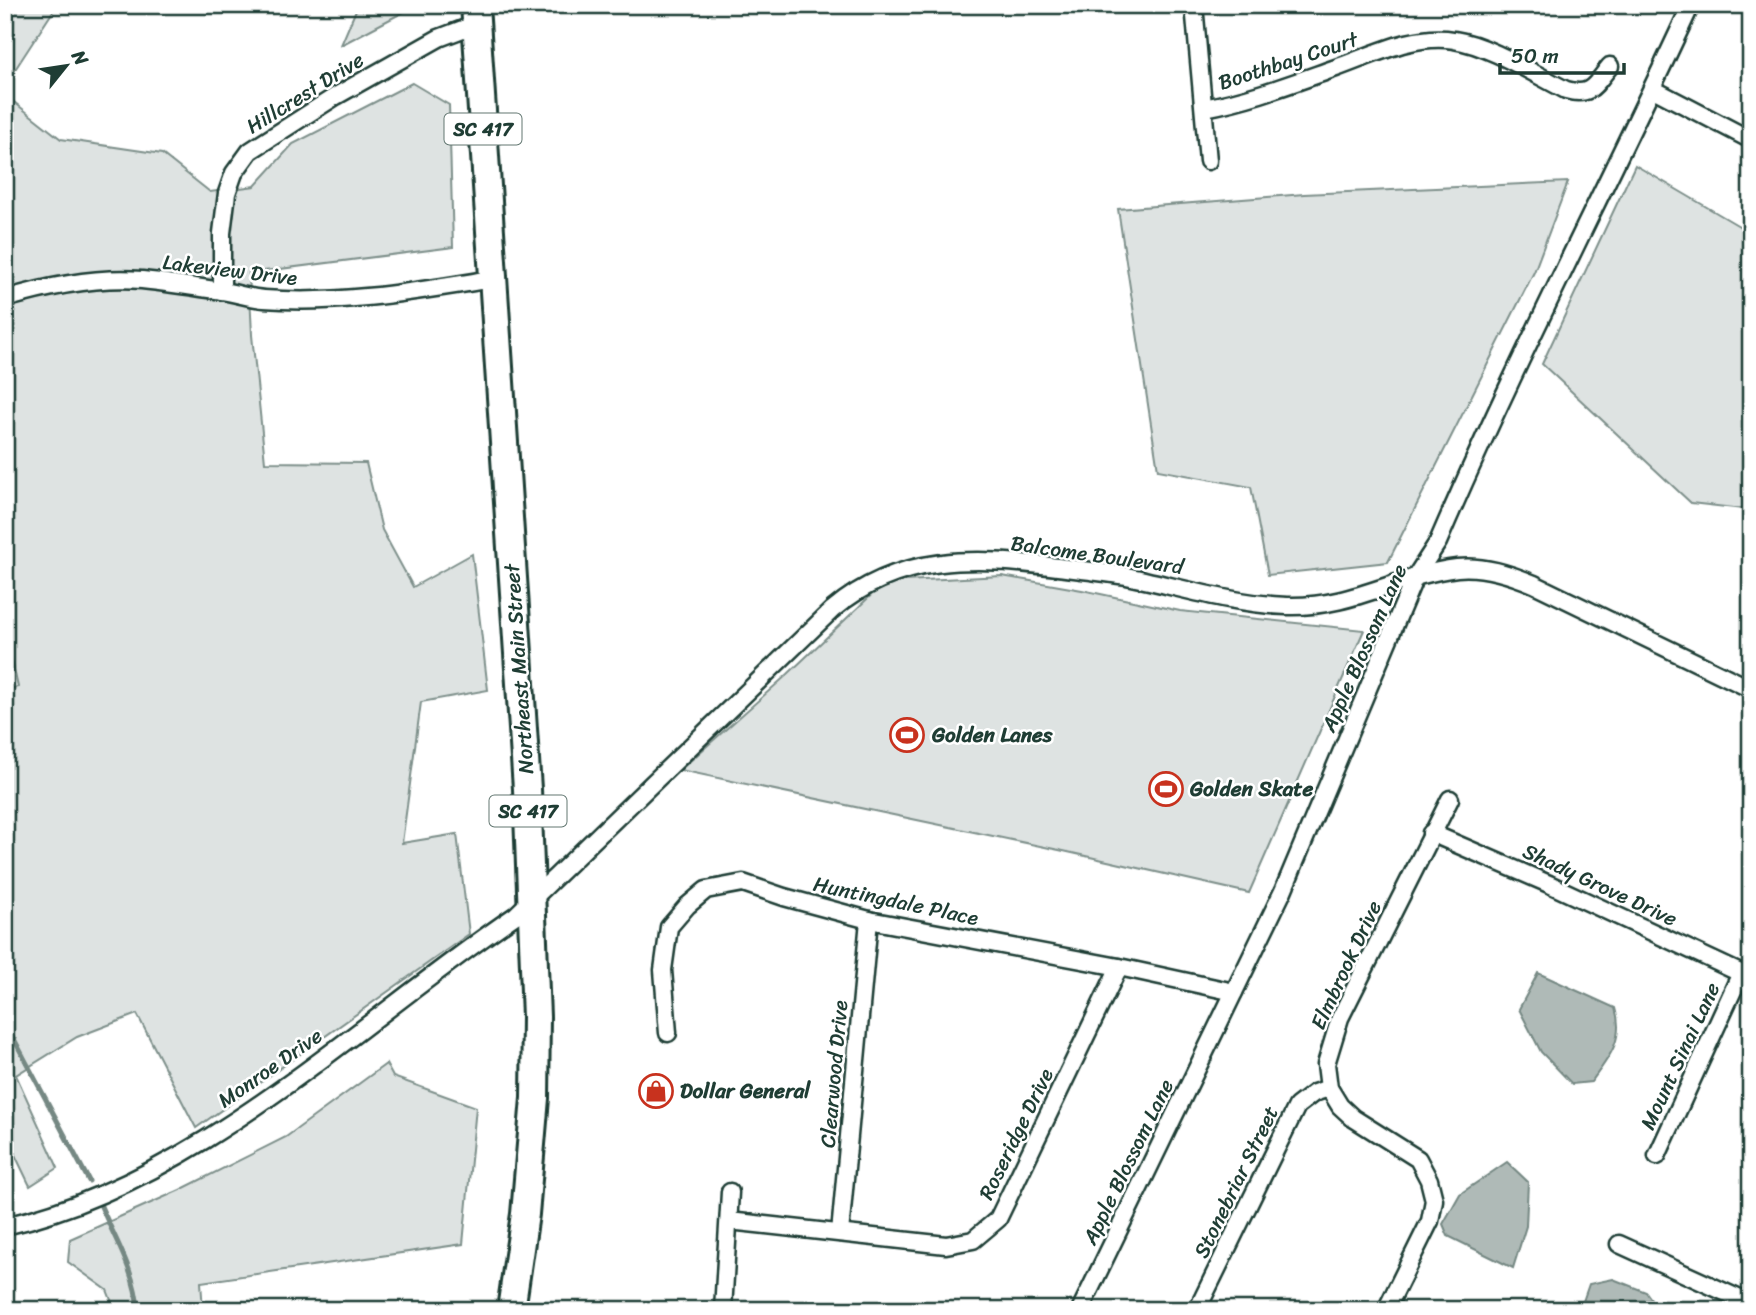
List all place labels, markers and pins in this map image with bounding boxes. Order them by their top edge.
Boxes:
sports icon: Golden Lanes [888,716,926,754]
place label: Golden Lanes [931,716,1053,754]
sports icon: Golden Skate [1147,770,1185,808]
place label: Golden Skate [1189,770,1314,808]
shop icon: Dollar General [637,1072,675,1110]
place label: Dollar General [680,1072,811,1110]

